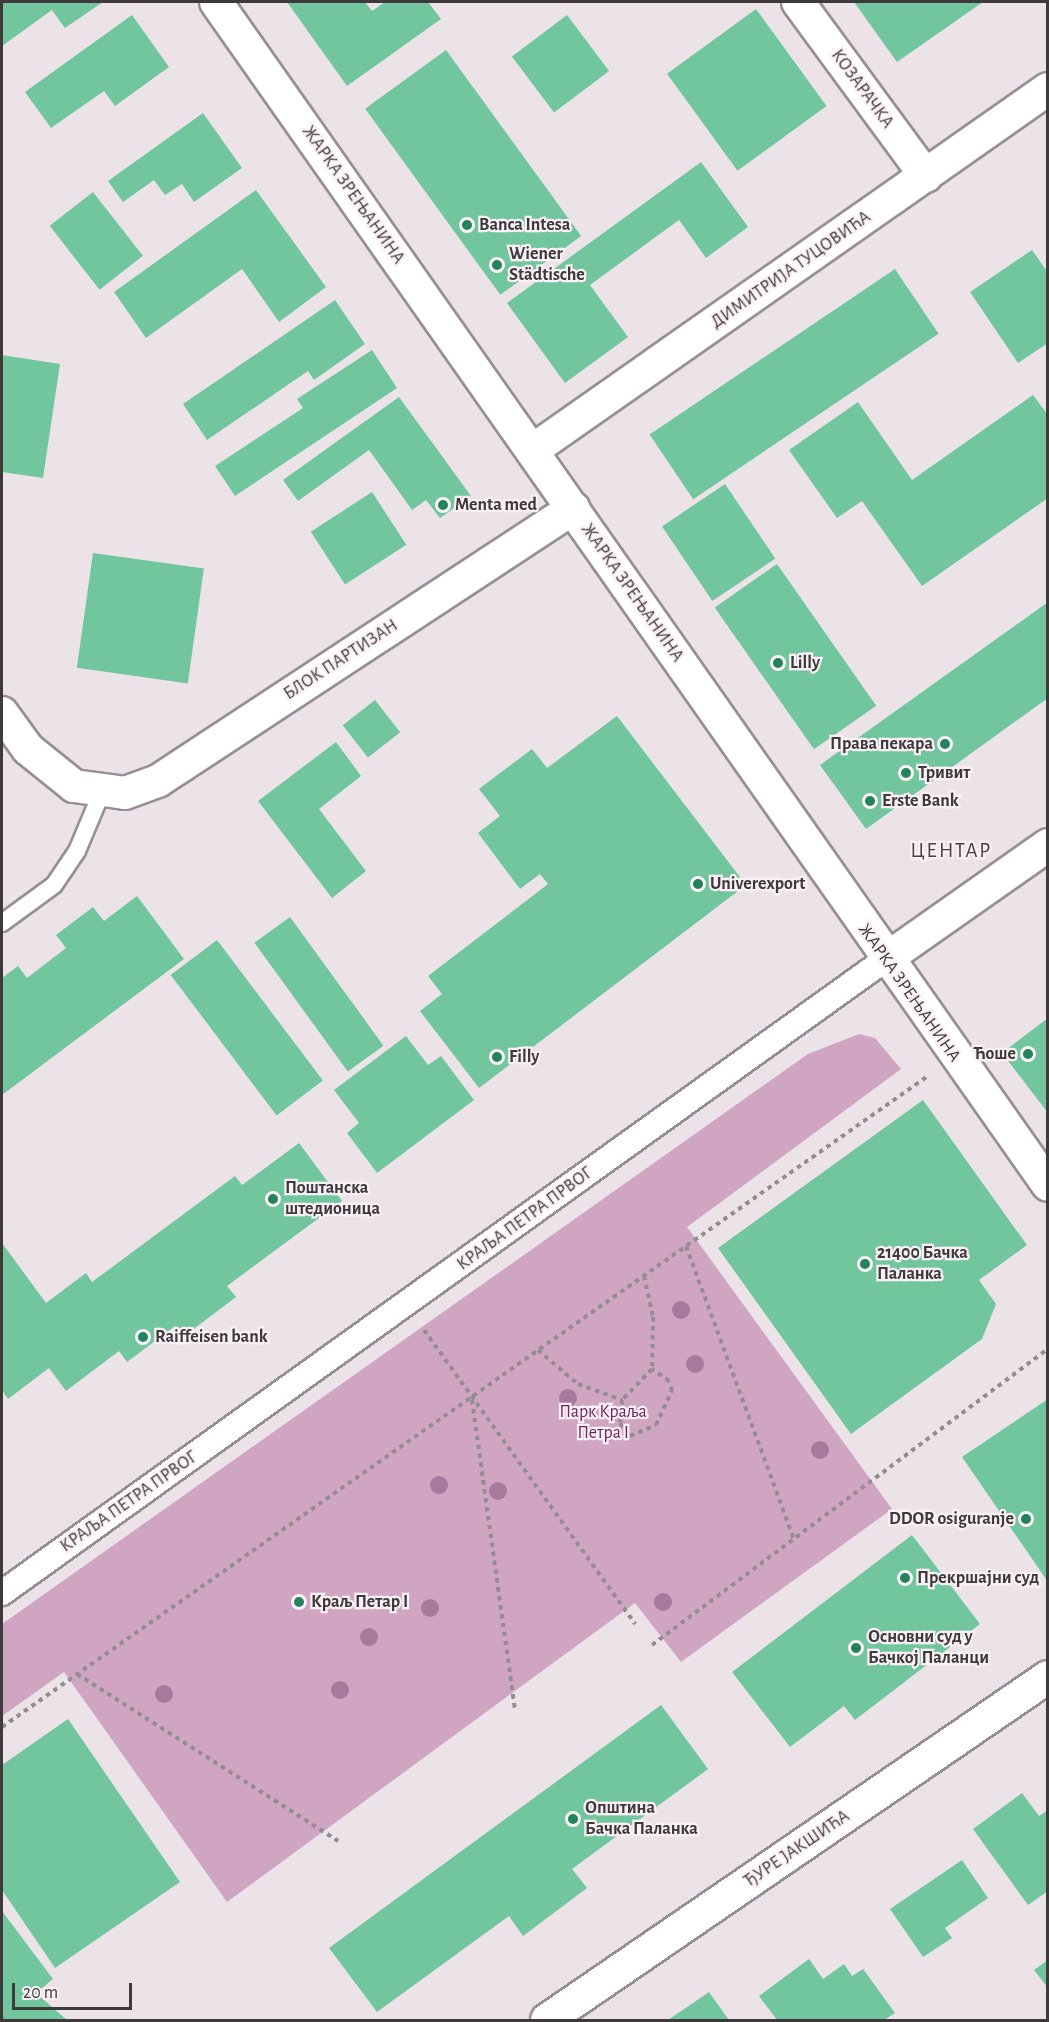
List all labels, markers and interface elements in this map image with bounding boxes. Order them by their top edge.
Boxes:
street label: КОЗАРАЧКА [826,45,898,133]
street label: ЖАРКА ЗРЕЊАНИНА [297,122,409,268]
street label: ДИМИТРИЈА ТУЦОВИЋА [707,207,875,333]
place label: Banca Intesa [479,214,570,236]
marker: Banca Intesa [460,218,474,232]
place label: Wiener Städtische [509,244,585,286]
marker: Wiener Städtische [490,258,504,272]
place label: Menta med [455,494,537,516]
marker: Menta med [436,498,450,512]
street label: ЖАРКА ЗРЕЊАНИНА [576,520,688,666]
street label: БЛОК ПАРТИЗАН [280,615,402,705]
place label: Lilly [790,652,820,674]
marker: Lilly [771,656,785,670]
place label: Права пекара [830,733,933,755]
marker: Права пекара [938,737,952,751]
place label: Тривит [918,762,970,784]
marker: Тривит [899,766,913,780]
place label: Erste Bank [882,790,959,812]
marker: Erste Bank [863,794,877,808]
district label: ЦЕНТАР [910,838,992,864]
place label: Univerexport [710,873,805,895]
marker: Univerexport [691,877,705,891]
street label: ЖАРКА ЗРЕЊАНИНА [853,920,965,1066]
place label: Ћоше [973,1043,1016,1065]
place label: Filly [509,1046,539,1068]
marker: Ћоше [1021,1047,1035,1061]
marker: Filly [490,1050,504,1064]
street label: КРАЉА ПЕТРА ПРВОГ [453,1162,597,1276]
place label: Поштанска штедионица [285,1178,380,1220]
marker: Поштанска штедионица [266,1192,280,1206]
place label: 21400 Бачка Паланка [877,1243,968,1286]
marker: 21400 Бачка Паланка [858,1257,872,1271]
place label: Raiffeisen bank [155,1326,268,1348]
marker: Raiffeisen bank [136,1330,150,1344]
park label: Парк Краља Петра I [559,1402,647,1444]
street label: КРАЉА ПЕТРА ПРВОГ [56,1446,202,1558]
place label: DDOR osiguranje [889,1508,1014,1530]
marker: DDOR osiguranje [1019,1512,1033,1526]
place label: Прекршајни суд [917,1567,1039,1589]
marker: Прекршајни суд [898,1571,912,1585]
place label: Краљ Петар I [311,1591,408,1613]
marker: Краљ Петар I [292,1595,306,1609]
place label: Основни суд у Бачкој Паланци [868,1627,989,1670]
marker: Основни суд у Бачкој Паланци [849,1641,863,1655]
place label: Општина Бачка Паланка [585,1798,698,1840]
street label: ЂУРЕ ЈАКШИЋА [740,1806,854,1892]
marker: Општина Бачка Паланка [566,1812,580,1826]
scale bar [15,1971,135,2009]
text: 20 m [23,1984,58,2002]

